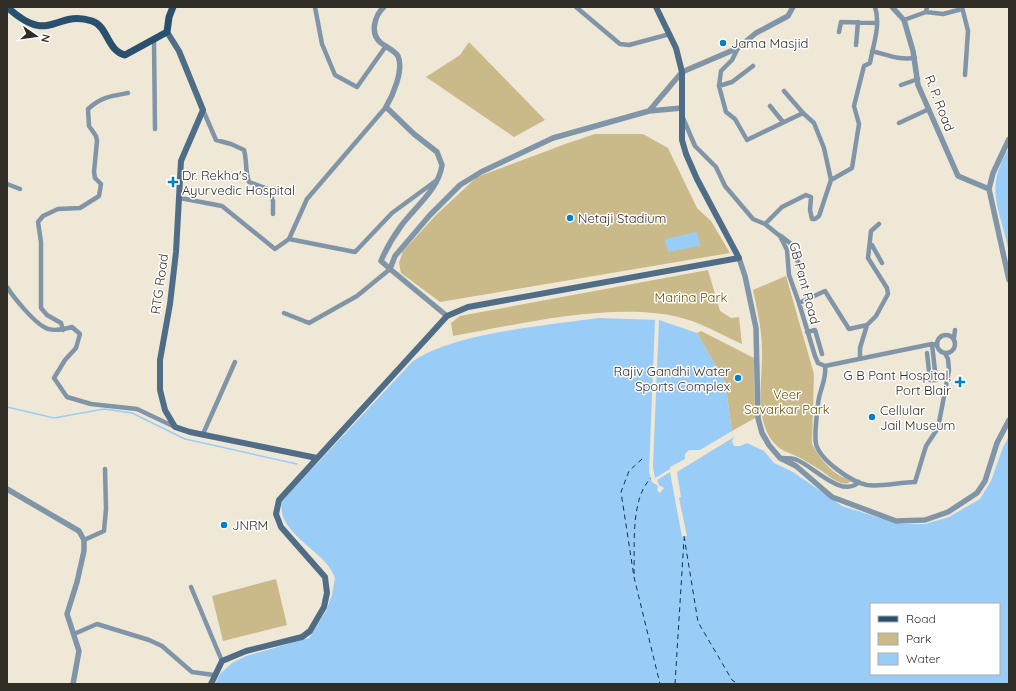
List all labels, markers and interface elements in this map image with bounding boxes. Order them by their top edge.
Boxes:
north arrow [16,16,56,56]
text: N [38,33,53,44]
place label: Jama Masjid [731,35,809,51]
marker: Jama Masjid [718,38,728,48]
street label: R. P. Road [922,72,958,134]
place label: Dr. Rekha's Ayurvedic Hospital [182,167,295,198]
marker: Dr. Rekha's Ayurvedic Hospital [167,176,179,188]
place label: Netaji Stadium [578,210,666,226]
marker: Netaji Stadium [565,213,575,223]
street label: GB Pant Road [786,240,824,326]
street label: RTG Road [147,253,171,315]
park label: Marina Park [655,289,727,305]
place label: Rajiv Gandhi Water Sports Complex [613,363,730,394]
place label: G B Pant Hospital, Port Blair [844,367,951,398]
marker: Rajiv Gandhi Water Sports Complex [733,373,743,383]
marker: G B Pant Hospital, Port Blair [954,376,966,388]
park label: Veer Savarkar Park [744,386,830,417]
place label: Cellular Jail Museum [880,402,955,433]
marker: Cellular Jail Museum [867,412,877,422]
place label: JNRM [232,517,268,533]
marker: JNRM [219,520,229,530]
legend [870,603,1000,675]
text: Road [906,611,936,626]
text: Park [906,631,931,646]
text: Water [906,651,941,666]

